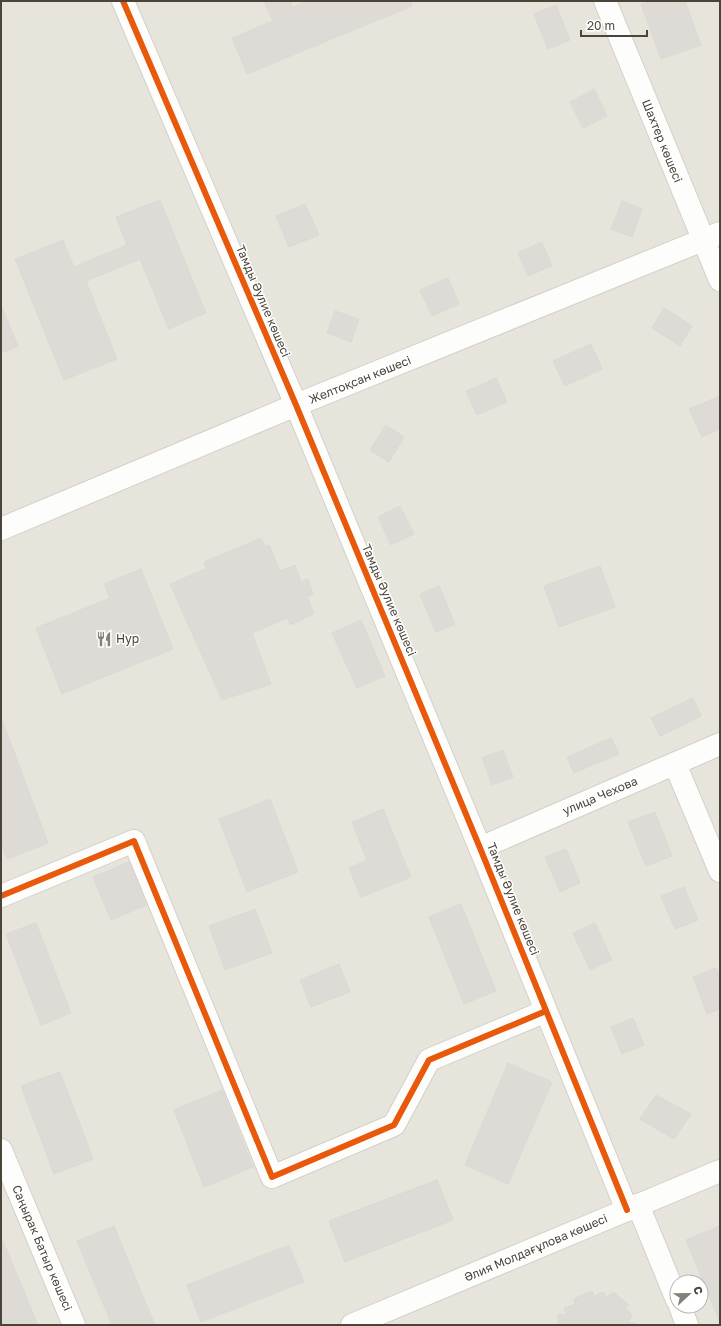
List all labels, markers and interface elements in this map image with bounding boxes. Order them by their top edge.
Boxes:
scale bar [581,12,647,38]
text: 20 m [587,18,615,33]
street label: Шахтер көшесі [639,97,686,185]
street label: Тамды Әулие көшесі [233,242,294,359]
street label: Желтоқсан көшесі [307,352,413,407]
street label: Тамды Әулие көшесі [359,541,420,658]
restaurant icon: Нур [95,630,113,648]
place label: Нур [116,631,139,646]
street label: улица Чехова [560,773,640,818]
street label: Тамды Әулие көшесі [484,840,543,957]
street label: Саңырак Батыр көшесі [9,1183,76,1313]
street label: Әлия Молдағұлова көшесі [462,1210,610,1285]
north arrow [669,1274,709,1314]
text: С [691,1284,706,1296]

